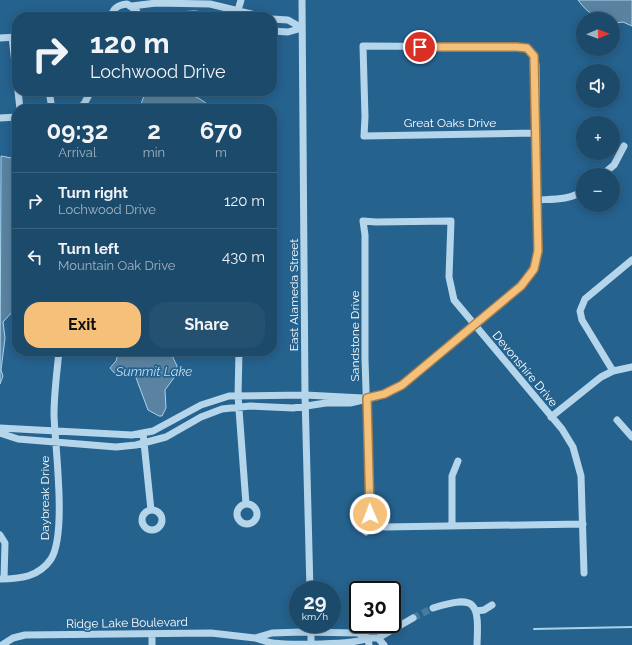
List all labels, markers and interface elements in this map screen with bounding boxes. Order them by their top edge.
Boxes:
north arrow [576,12,620,56]
map controls [576,12,620,212]
text: 120 m [90,27,170,60]
icon: right [24,28,76,80]
pin [403,30,437,64]
icon: arrive [409,36,431,58]
text: Lochwood Drive [90,61,226,82]
button: sound [576,64,620,108]
text: 09:32 [47,116,108,145]
text: 2 [147,116,161,145]
text: 670 [200,116,242,145]
street label: Great Oaks Drive [404,116,496,130]
button: + [576,116,620,160]
text: Arrival [58,145,96,160]
text: min [143,145,165,160]
text: m [215,145,227,160]
button: − [576,168,620,212]
text: Turn right [58,184,128,202]
icon: right [24,190,46,212]
text: 120 m [224,192,265,210]
text: Lochwood Drive [58,202,156,217]
street label: East Alameda Street [287,239,301,351]
text: Turn left [58,240,119,258]
icon: left [24,246,46,268]
text: 430 m [222,248,265,266]
text: Mountain Oak Drive [58,258,175,273]
street label: Sandstone Drive [348,291,362,381]
button: Exit [24,302,141,348]
button: Share [149,302,265,348]
street label: Devonshire Drive [489,329,561,409]
water label: Summit Lake [115,364,192,379]
street label: Daybreak Drive [38,456,52,540]
position arrow [349,493,391,535]
speed limit sign: 30 [349,581,401,633]
text: 29 [303,590,327,614]
text: km/h [302,611,328,622]
street label: Ridge Lake Boulevard [66,615,188,631]

